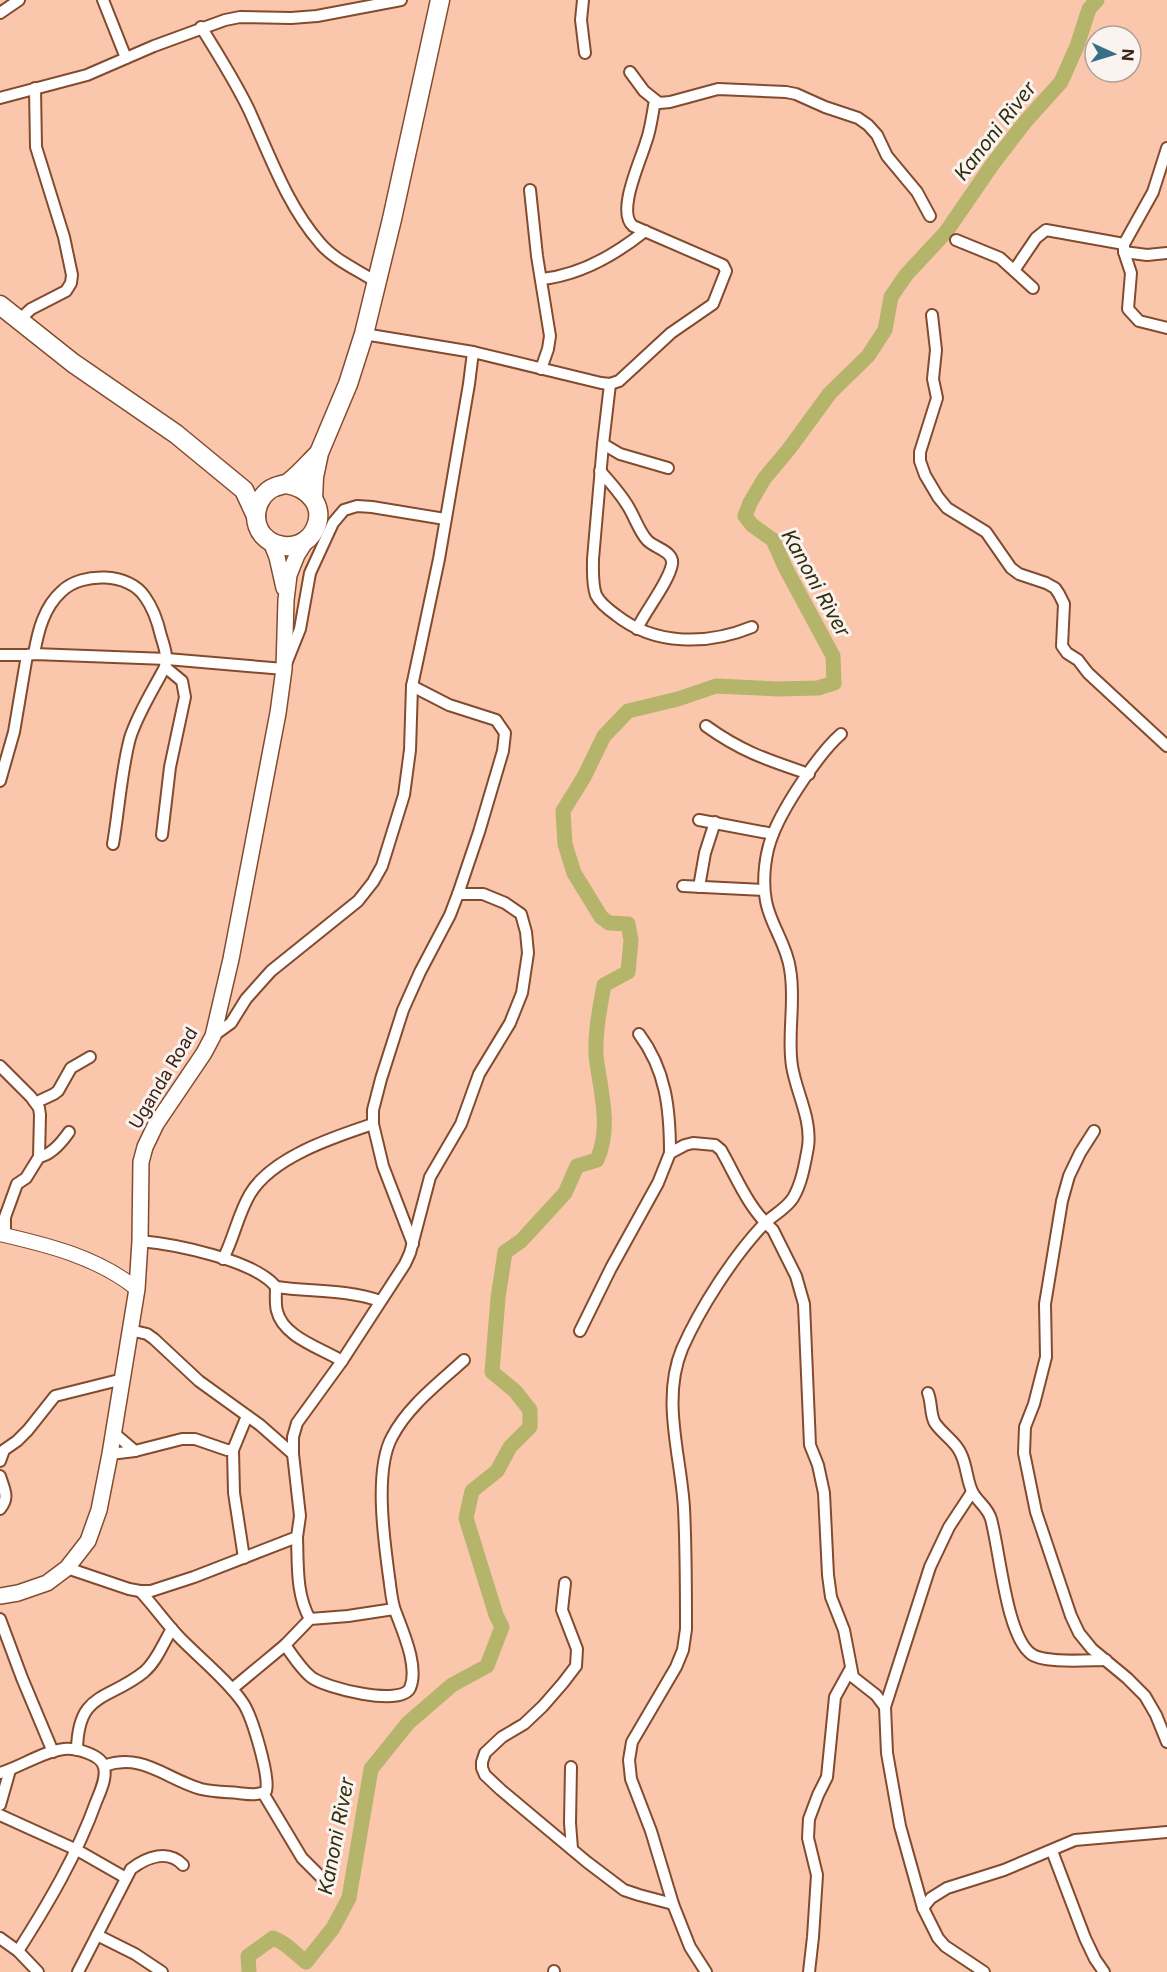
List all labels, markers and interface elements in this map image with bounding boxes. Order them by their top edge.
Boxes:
north arrow [1083,24,1143,84]
text: N [1118,48,1138,62]
water label: Kanoni River [949,76,1041,185]
water label: Kanoni River [777,525,855,641]
street label: Uganda Road [124,1023,202,1133]
water label: Kanoni River [313,1775,359,1897]

